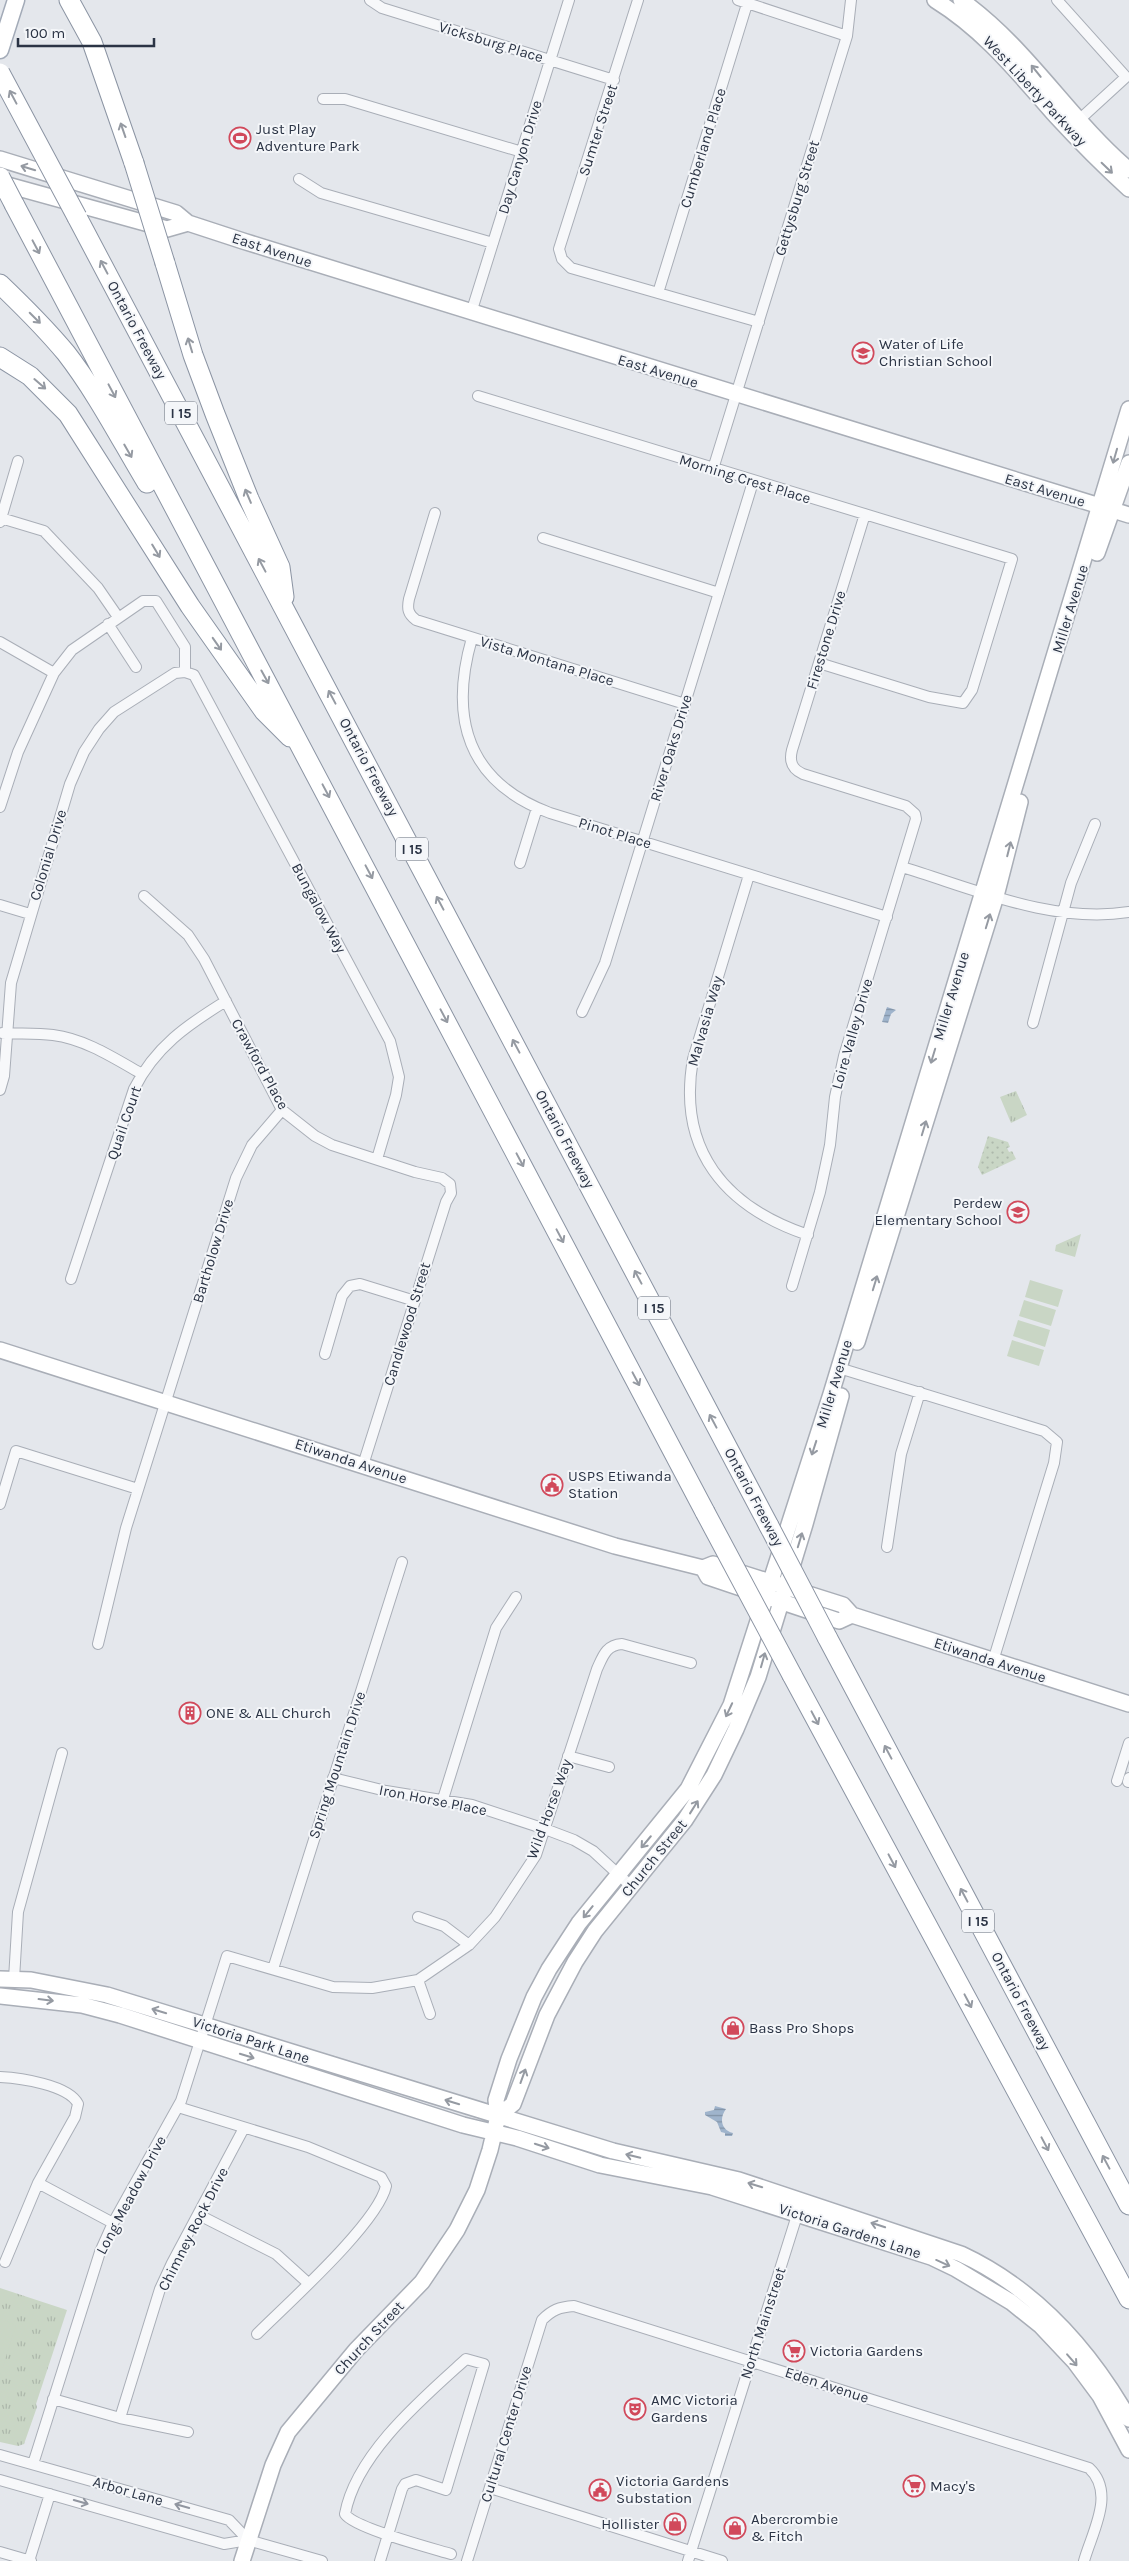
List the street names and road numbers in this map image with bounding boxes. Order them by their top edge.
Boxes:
street label: Vicksburg Place [437,18,545,66]
street label: West Liberty Parkway [979,32,1091,150]
street label: Sumter Street [575,81,621,178]
street label: Cumberland Place [676,86,730,210]
street label: Day Canyon Drive [494,98,546,216]
street label: Gettysburg Street [771,138,823,258]
street label: East Avenue [230,229,314,271]
street label: Ontario Freeway [103,278,171,382]
street label: East Avenue [616,350,700,392]
road number: I 15 [165,402,197,424]
street label: Morning Crest Place [677,450,813,508]
street label: East Avenue [1003,469,1087,511]
street label: Miller Avenue [1048,563,1092,655]
street label: Firestone Drive [802,588,850,692]
street label: Vista Montana Place [478,632,616,690]
street label: River Oaks Drive [646,692,696,804]
street label: Ontario Freeway [335,715,403,819]
street label: Colonial Drive [26,807,70,903]
street label: Pinot Place [576,813,654,853]
road number: I 15 [396,838,428,861]
street label: Bungalow Way [288,860,350,956]
street label: Miller Avenue [929,950,973,1042]
street label: Malvasia Way [683,974,727,1068]
street label: Loire Valley Drive [828,977,876,1091]
street label: Crawford Place [228,1015,292,1113]
street label: Quail Court [103,1083,145,1162]
street label: Ontario Freeway [531,1087,599,1191]
street label: Bartholow Drive [189,1197,237,1305]
street label: Candlewood Street [380,1260,434,1388]
road number: I 15 [638,1296,670,1320]
street label: Miller Avenue [812,1338,856,1430]
street label: Etiwanda Avenue [293,1434,409,1488]
street label: Ontario Freeway [720,1445,788,1549]
street label: Etiwanda Avenue [932,1633,1048,1687]
street label: Spring Mountain Drive [305,1689,369,1841]
street label: Wild Horse Way [523,1756,576,1862]
street label: Iron Horse Place [378,1781,488,1819]
street label: Church Street [617,1815,691,1900]
road number: I 15 [962,1910,994,1932]
street label: Ontario Freeway [987,1949,1055,2053]
street label: Victoria Park Lane [190,2013,312,2067]
street label: Long Meadow Drive [92,2133,170,2257]
street label: Chimney Rock Drive [154,2164,232,2294]
street label: Victoria Gardens Lane [777,2199,923,2263]
street label: North Mainstreet [736,2264,790,2381]
street label: Church Street [330,2297,408,2379]
street label: Cultural Center Drive [477,2363,535,2505]
street label: Eden Avenue [783,2363,871,2407]
street label: Arbor Lane [91,2472,165,2510]

